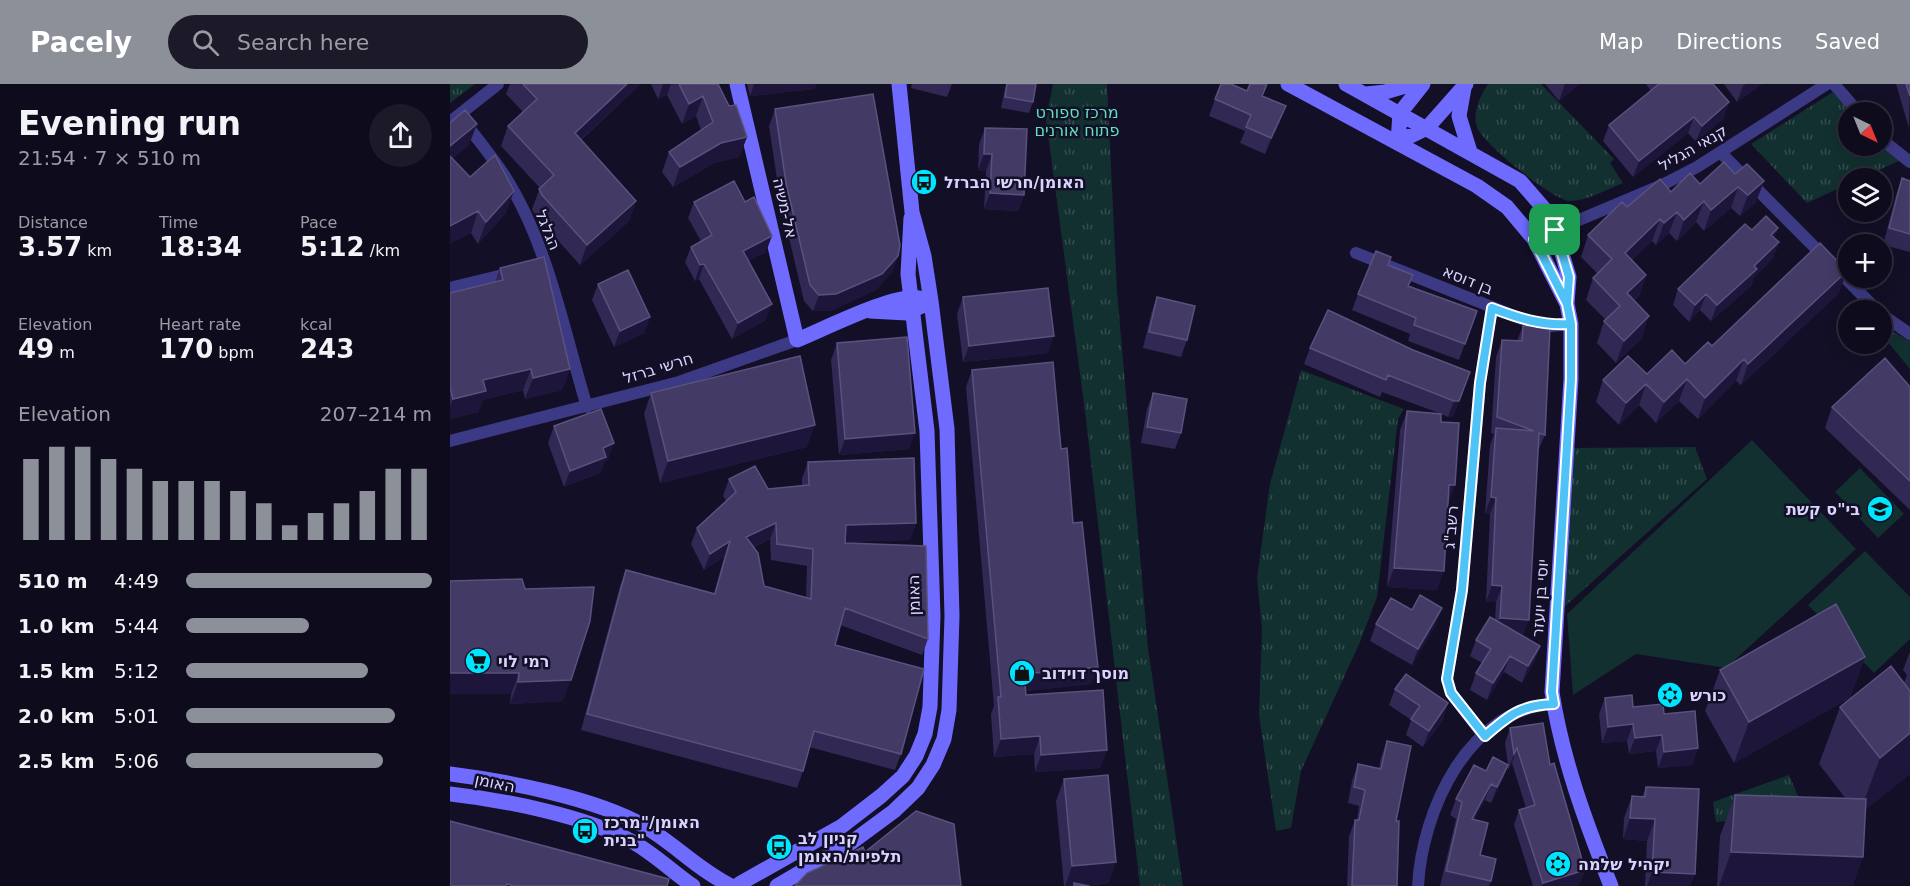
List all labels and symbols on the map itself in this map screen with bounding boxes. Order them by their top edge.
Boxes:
north arrow [1838,102,1892,156]
park label: מרכז ספורט פתוח אורנים [1034,103,1120,140]
street label: קנאי הגליל [1655,121,1731,175]
bus stop icon: האומן/חרשי הברזל [909,167,939,197]
place label: האומן/חרשי הברזל [944,173,1085,192]
street label: אל-משיה [769,176,801,240]
pin [1529,204,1580,255]
street label: הגלגל [531,207,565,253]
street label: בן דוסא [1440,261,1496,299]
street label: חרשי ברזל [621,348,695,388]
school or university icon: בי"ס קשת [1865,494,1895,524]
place label: בי"ס קשת [1786,500,1860,519]
street label: רשב"ג [1440,504,1462,550]
street label: יוסי בן יועזר [1528,558,1552,638]
street label: האומן [904,574,924,616]
supermarket icon: רמי לוי [463,646,493,676]
place label: רמי לוי [498,652,549,671]
shop icon: מוסך דוידוב [1007,658,1037,688]
place label: מוסך דוידוב [1042,664,1129,683]
synagogue icon: כורש [1655,680,1685,710]
place label: כורש [1690,686,1726,705]
street label: האומן [473,769,517,797]
place label: האומן/"מרכז בנית" [604,813,700,850]
bus stop icon: האומן/"מרכז בנית" [570,816,600,846]
place label: קניון לב תלפיות/האומן [798,829,901,866]
bus stop icon: קניון לב תלפיות/האומן [764,832,794,862]
synagogue icon: יקהיל שלמה [1543,849,1573,879]
place label: יקהיל שלמה [1578,855,1670,874]

